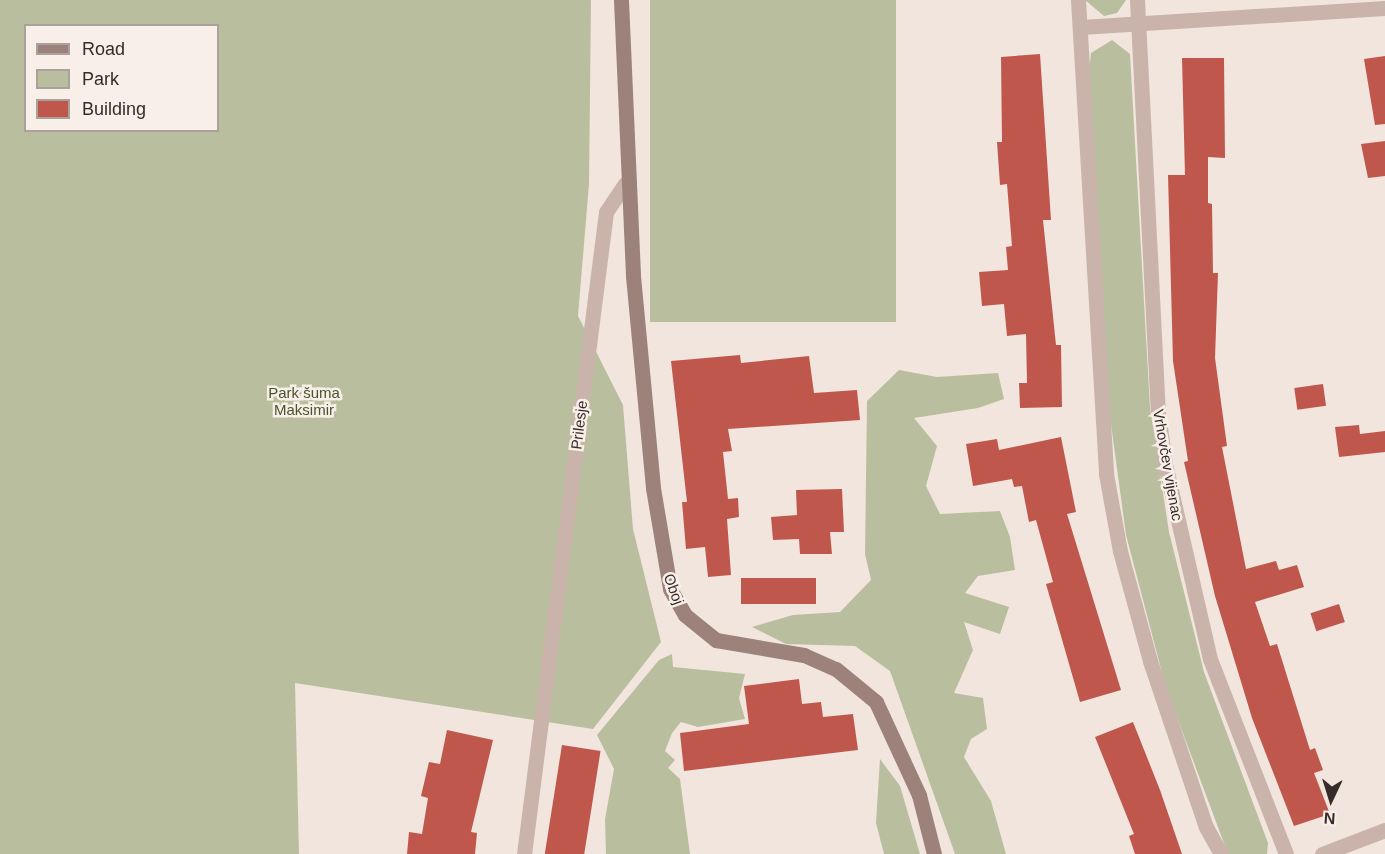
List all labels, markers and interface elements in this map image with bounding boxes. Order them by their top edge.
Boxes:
legend [24,24,219,132]
text: Road [82,39,125,59]
text: Park [82,69,119,89]
text: Building [82,99,146,119]
park label: Park šuma Maksimir [268,383,340,418]
street label: Prilesje [567,399,591,451]
street label: Vrhovčev vijenac [1149,408,1187,522]
street label: Oboj [660,571,688,607]
north arrow [1301,770,1361,830]
text: N [1323,810,1336,827]

